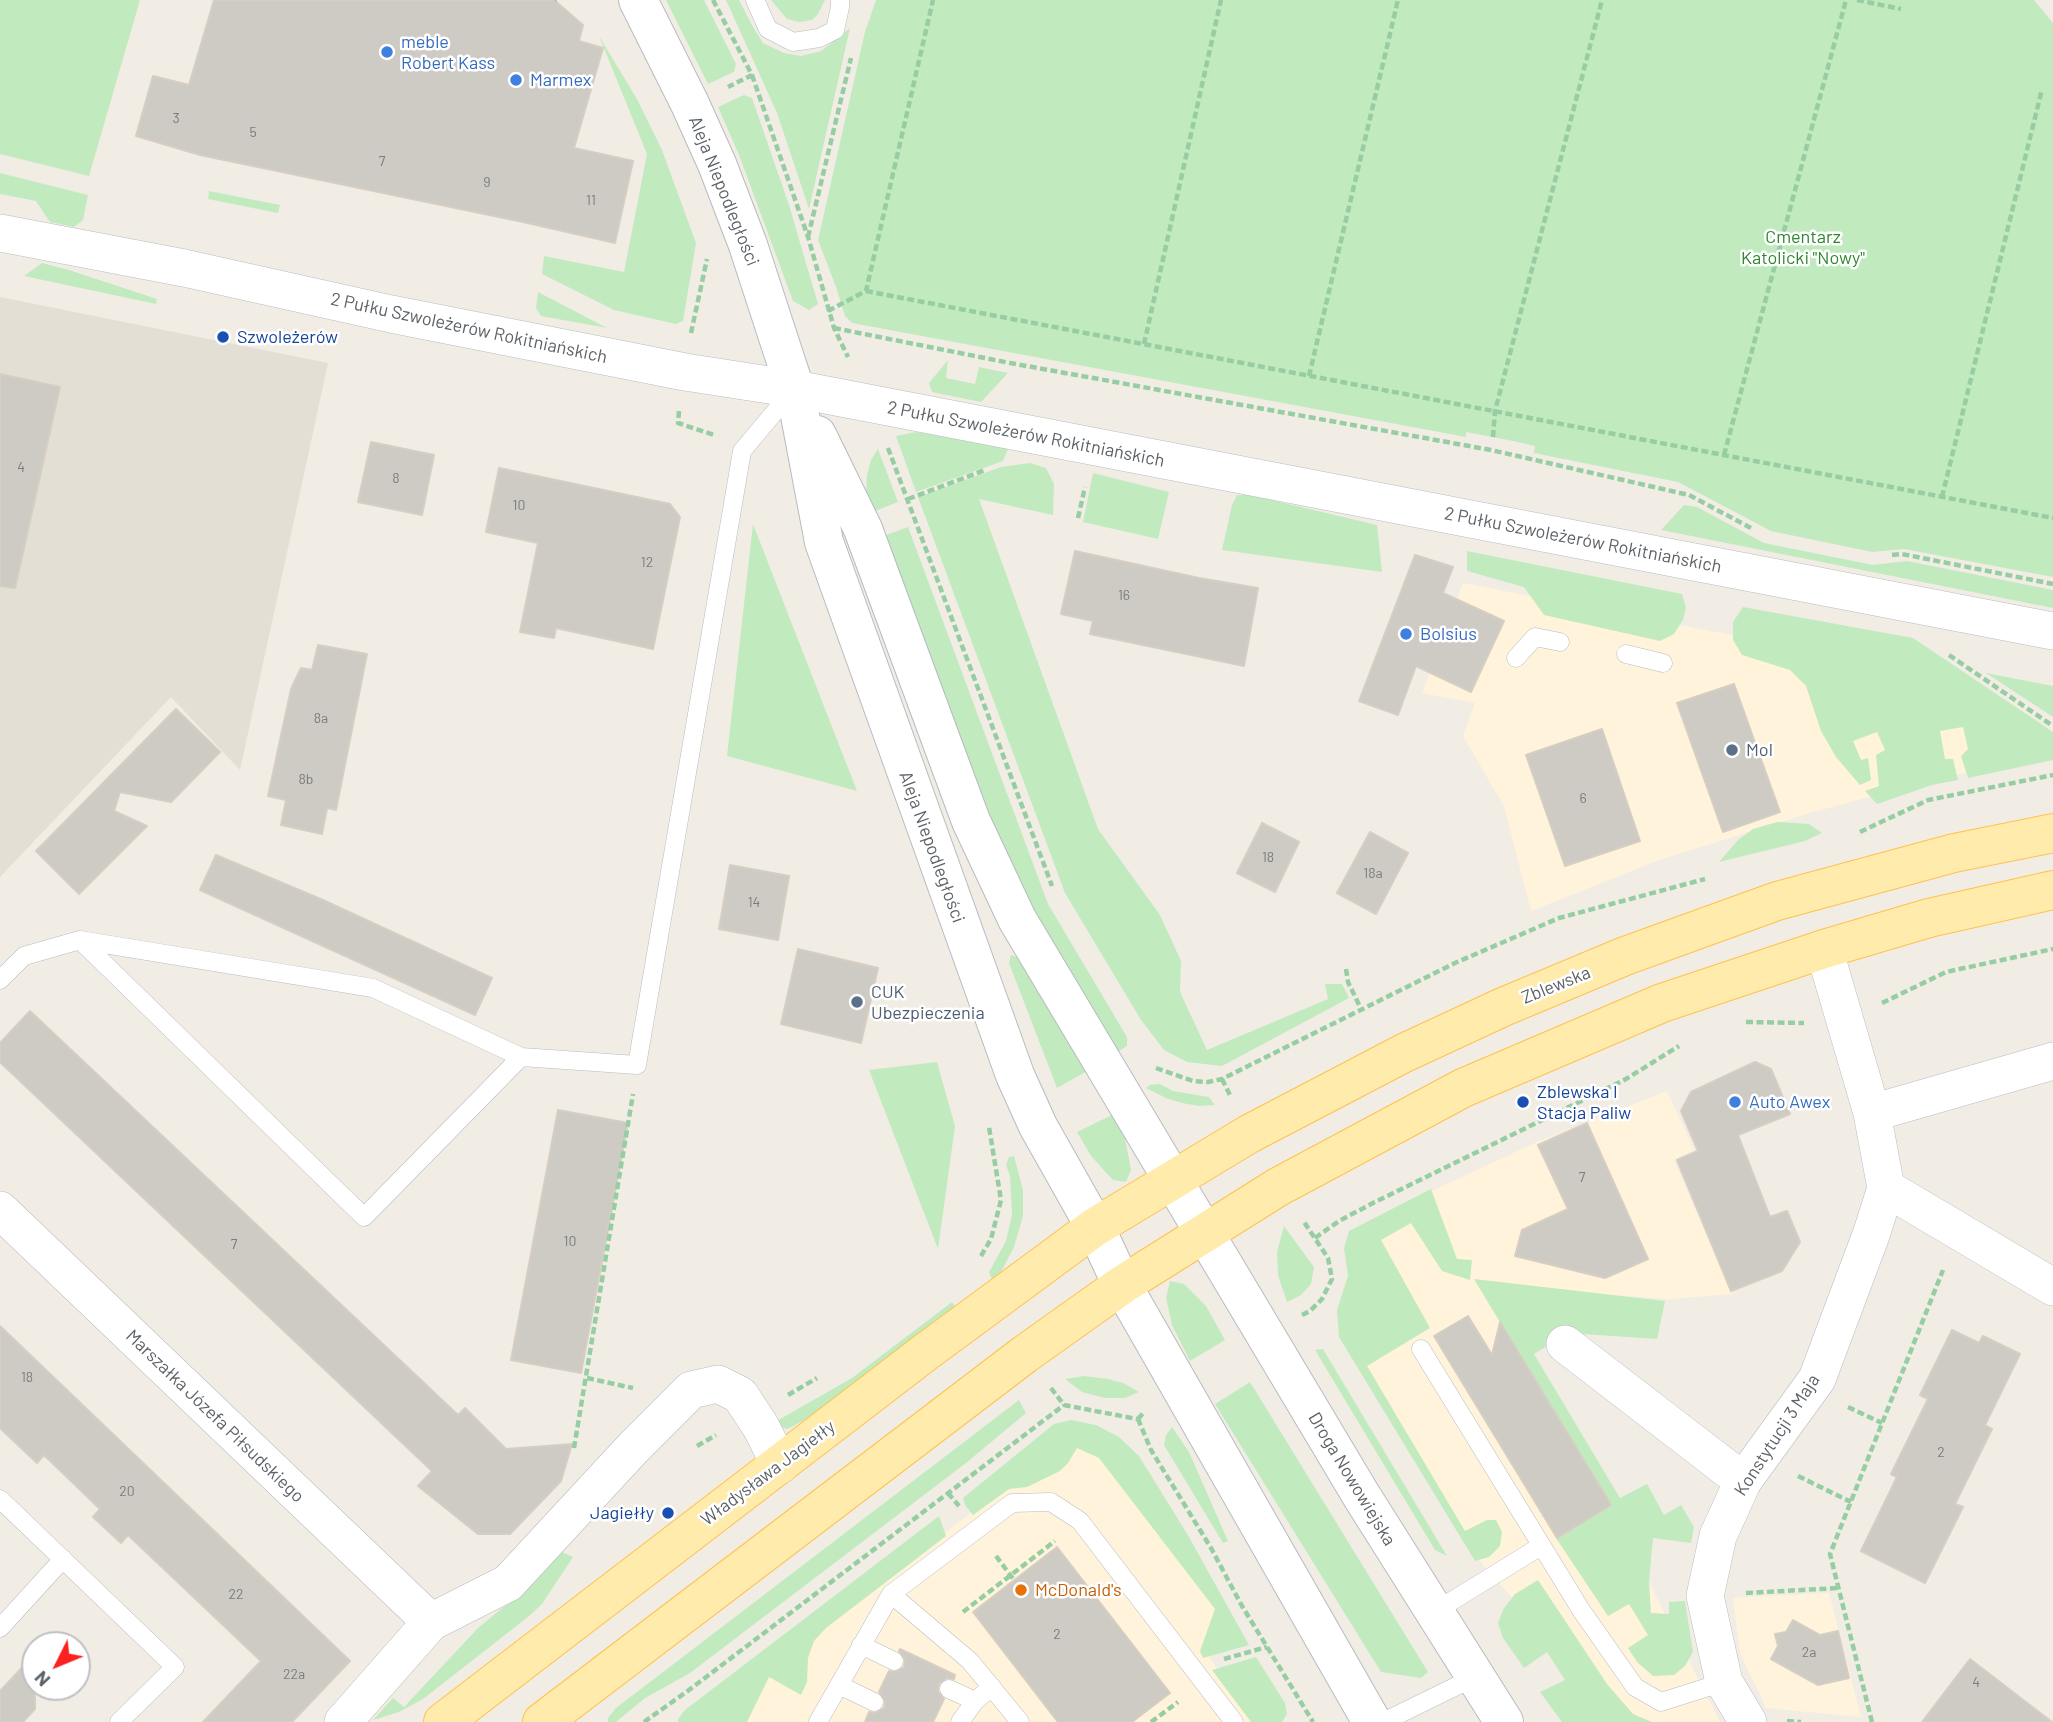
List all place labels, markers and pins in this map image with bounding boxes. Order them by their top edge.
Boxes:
place label: meble Robert Kass [401,31,495,74]
marker: meble Robert Kass [379,44,395,60]
place label: Marmex [530,69,591,91]
marker: Marmex [508,72,524,88]
place label: Szwoleżerów [237,326,338,348]
marker: Szwoleżerów [215,329,231,345]
place label: Bolsius [1420,623,1477,645]
marker: Bolsius [1398,626,1414,642]
place label: Mol [1746,739,1773,761]
marker: Mol [1724,742,1740,758]
place label: CUK Ubezpieczenia [871,981,985,1024]
marker: CUK Ubezpieczenia [849,994,865,1010]
place label: Zblewska I Stacja Paliw [1537,1081,1631,1124]
place label: Auto Awex [1749,1091,1830,1113]
marker: Zblewska I Stacja Paliw [1515,1094,1531,1110]
marker: Auto Awex [1727,1094,1743,1110]
place label: Jagiełły [590,1502,654,1524]
marker: Jagiełły [660,1505,676,1521]
place label: McDonald's [1035,1579,1122,1601]
marker: McDonald's [1013,1582,1029,1598]

